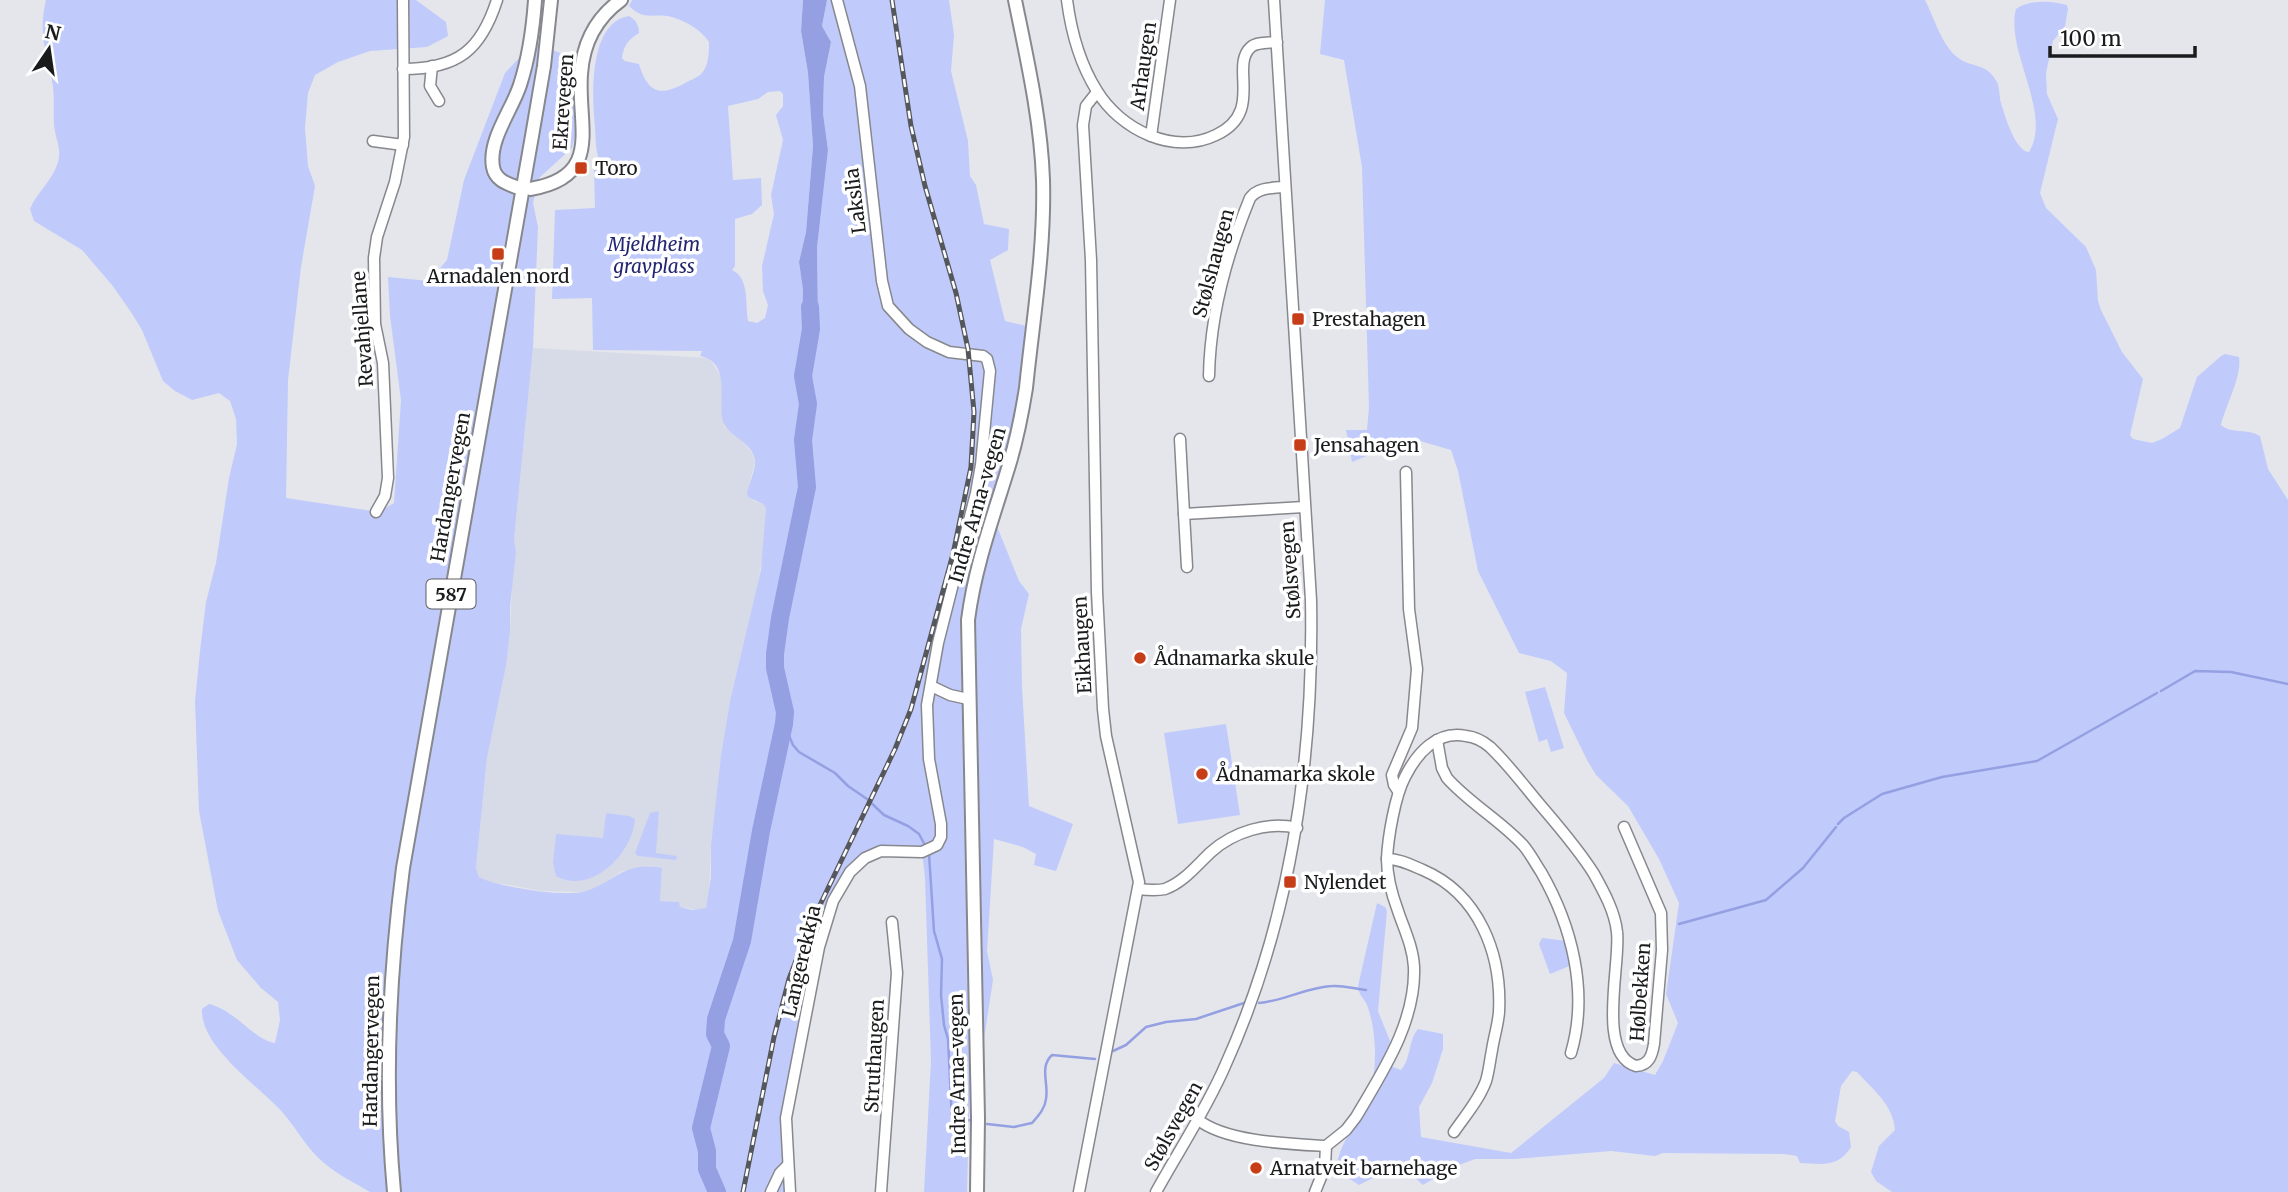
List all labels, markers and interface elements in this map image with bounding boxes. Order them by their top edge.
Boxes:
north arrow [14,14,84,84]
scale bar [2050,14,2195,58]
text: N [43,19,63,46]
street label: Arhaugen [1125,20,1161,113]
text: 100 m [2060,25,2122,52]
street label: Ekrevegen [548,52,578,151]
place label: Toro [595,156,638,180]
marker: Toro [573,160,589,176]
street label: Lakslia [839,167,871,235]
street label: Stølshaugen [1187,205,1239,320]
park label: Mjeldheim gravplass [607,232,700,278]
marker: Arnadalen nord [490,246,506,262]
place label: Arnadalen nord [426,264,569,288]
street label: Revahjellane [346,270,378,388]
place label: Prestahagen [1312,307,1426,331]
marker: Prestahagen [1290,311,1306,327]
street label: Hardangervegen [425,410,475,564]
street label: Indre Arna-vegen [943,424,1011,586]
place label: Jensahagen [1313,433,1420,457]
marker: Jensahagen [1292,437,1308,453]
street label: Stølsvegen [1275,520,1305,620]
road number: 587 [426,580,476,608]
street label: Eikhaugen [1067,595,1097,695]
place label: Ådnamarka skule [1153,645,1314,670]
marker: Ådnamarka skule [1132,650,1148,666]
place label: Ådnamarka skole [1215,761,1375,786]
marker: Ådnamarka skole [1194,766,1210,782]
place label: Nylendet [1304,870,1387,894]
marker: Nylendet [1282,874,1298,890]
street label: Langerekkja [776,903,826,1019]
street label: Hølbekken [1625,941,1655,1042]
street label: Hardangervegen [358,974,384,1127]
street label: Indre Arna-vegen [944,993,970,1155]
street label: Struthaugen [859,998,889,1114]
street label: Stølsvegen [1139,1077,1208,1175]
place label: Arnatveit barnehage [1269,1156,1457,1180]
marker: Arnatveit barnehage [1248,1160,1264,1176]

